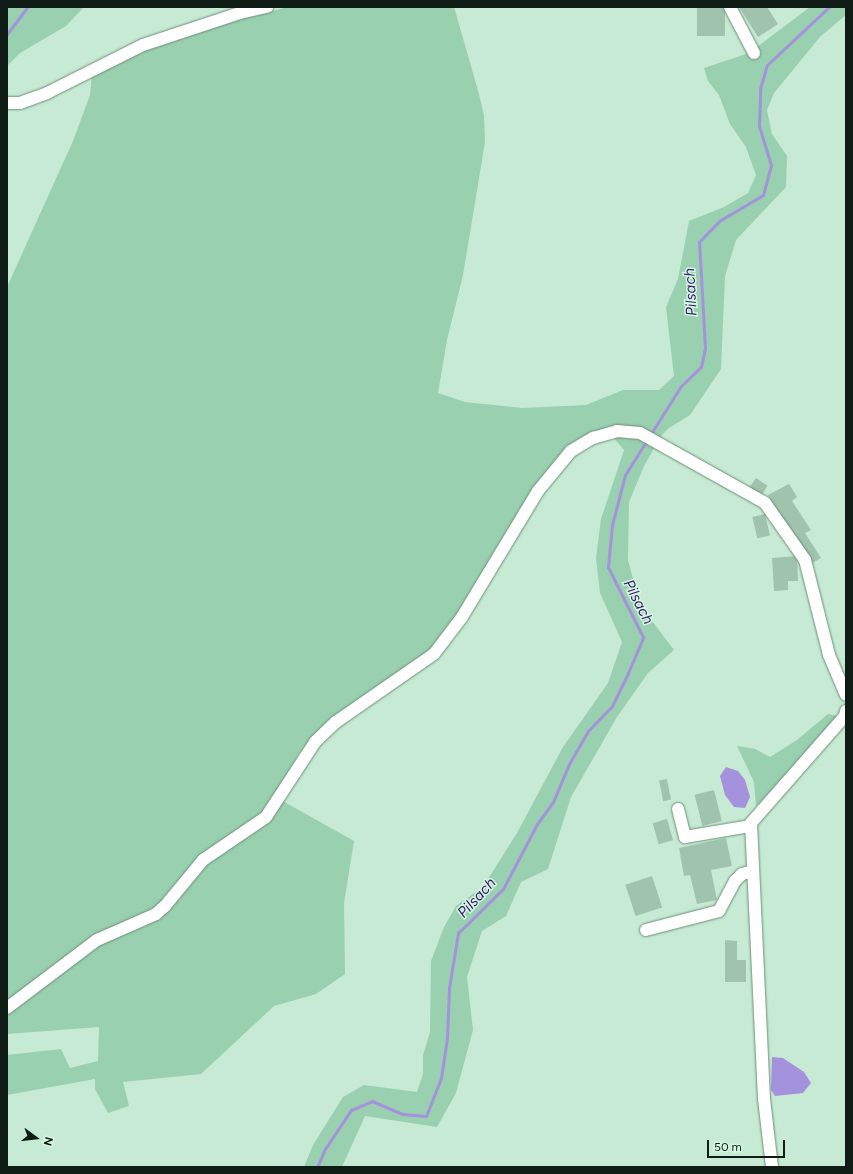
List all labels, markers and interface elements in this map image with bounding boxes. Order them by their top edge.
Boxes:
water label: Pilsach [681,268,701,316]
water label: Pilsach [619,577,657,627]
water label: Pilsach [454,874,500,922]
north arrow [16,1118,56,1158]
scale bar [709,1132,787,1158]
text: N [41,1135,55,1147]
text: 50 m [714,1140,742,1154]

